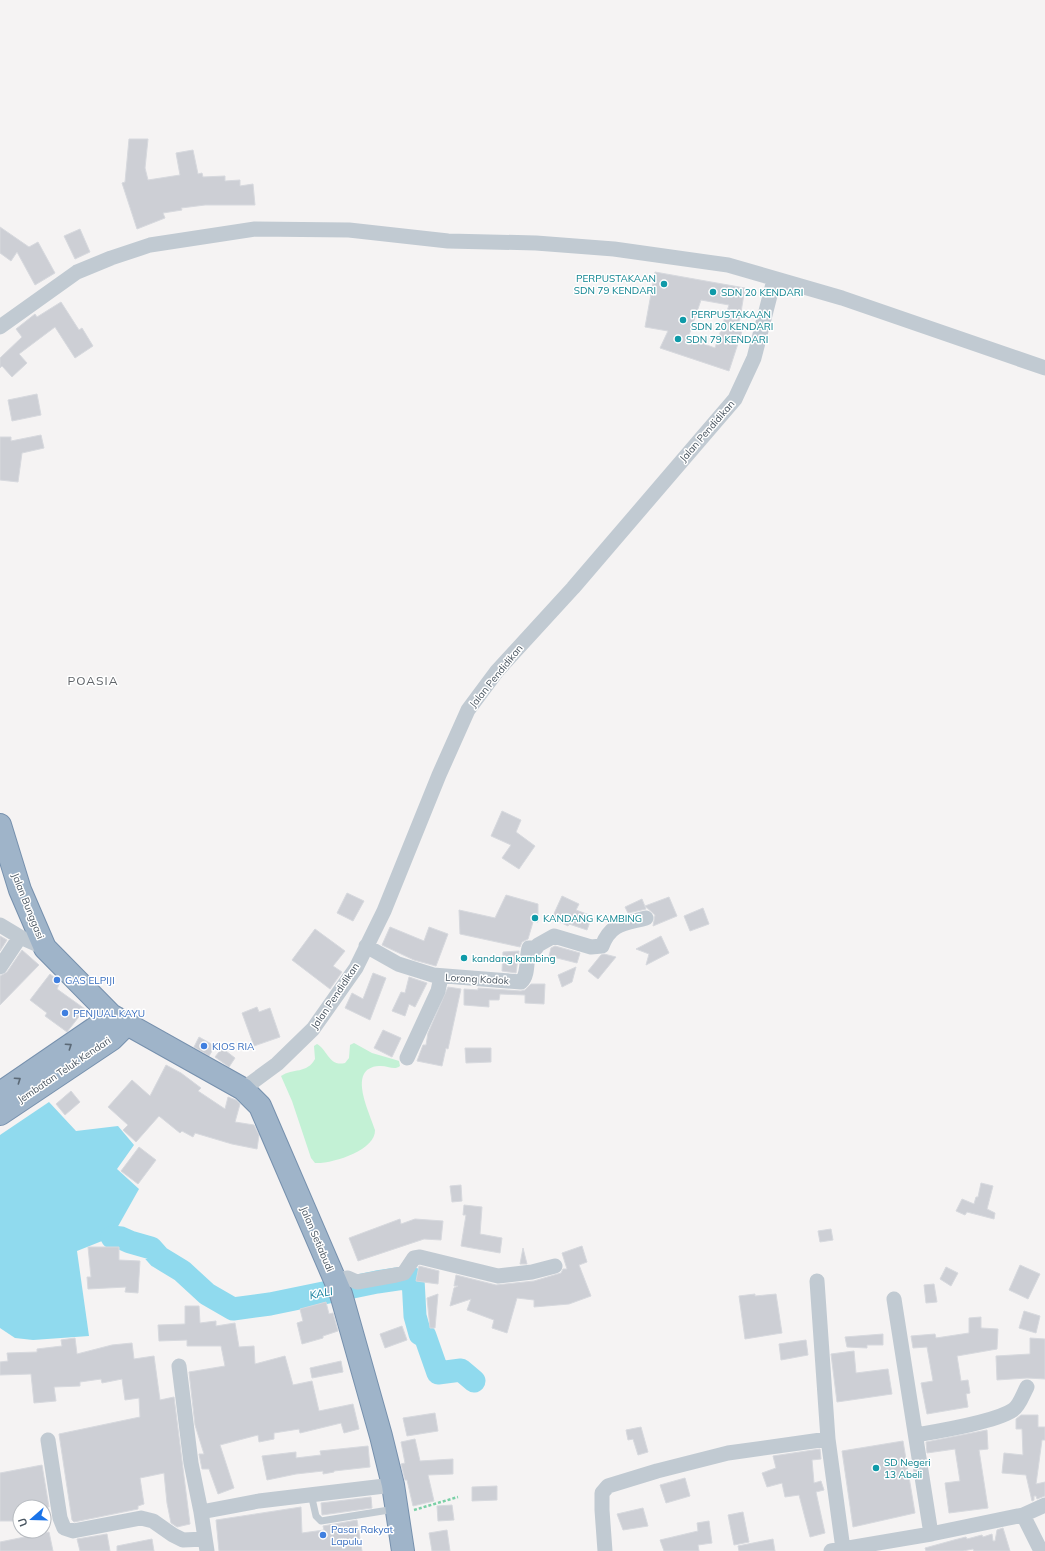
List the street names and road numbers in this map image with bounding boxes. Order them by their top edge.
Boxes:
street label: Jalan Pendidikan [677,397,737,464]
street label: Jalan Pendidikan [467,642,526,710]
street label: Jalan Bunggasi [9,871,47,941]
street label: Jalan Pendidikan [308,960,362,1032]
street label: Lorong Kodok [445,971,510,987]
street label: Jembatan Teluk Kendari [15,1034,113,1106]
street label: Jalan Setiabudi [297,1204,337,1274]

